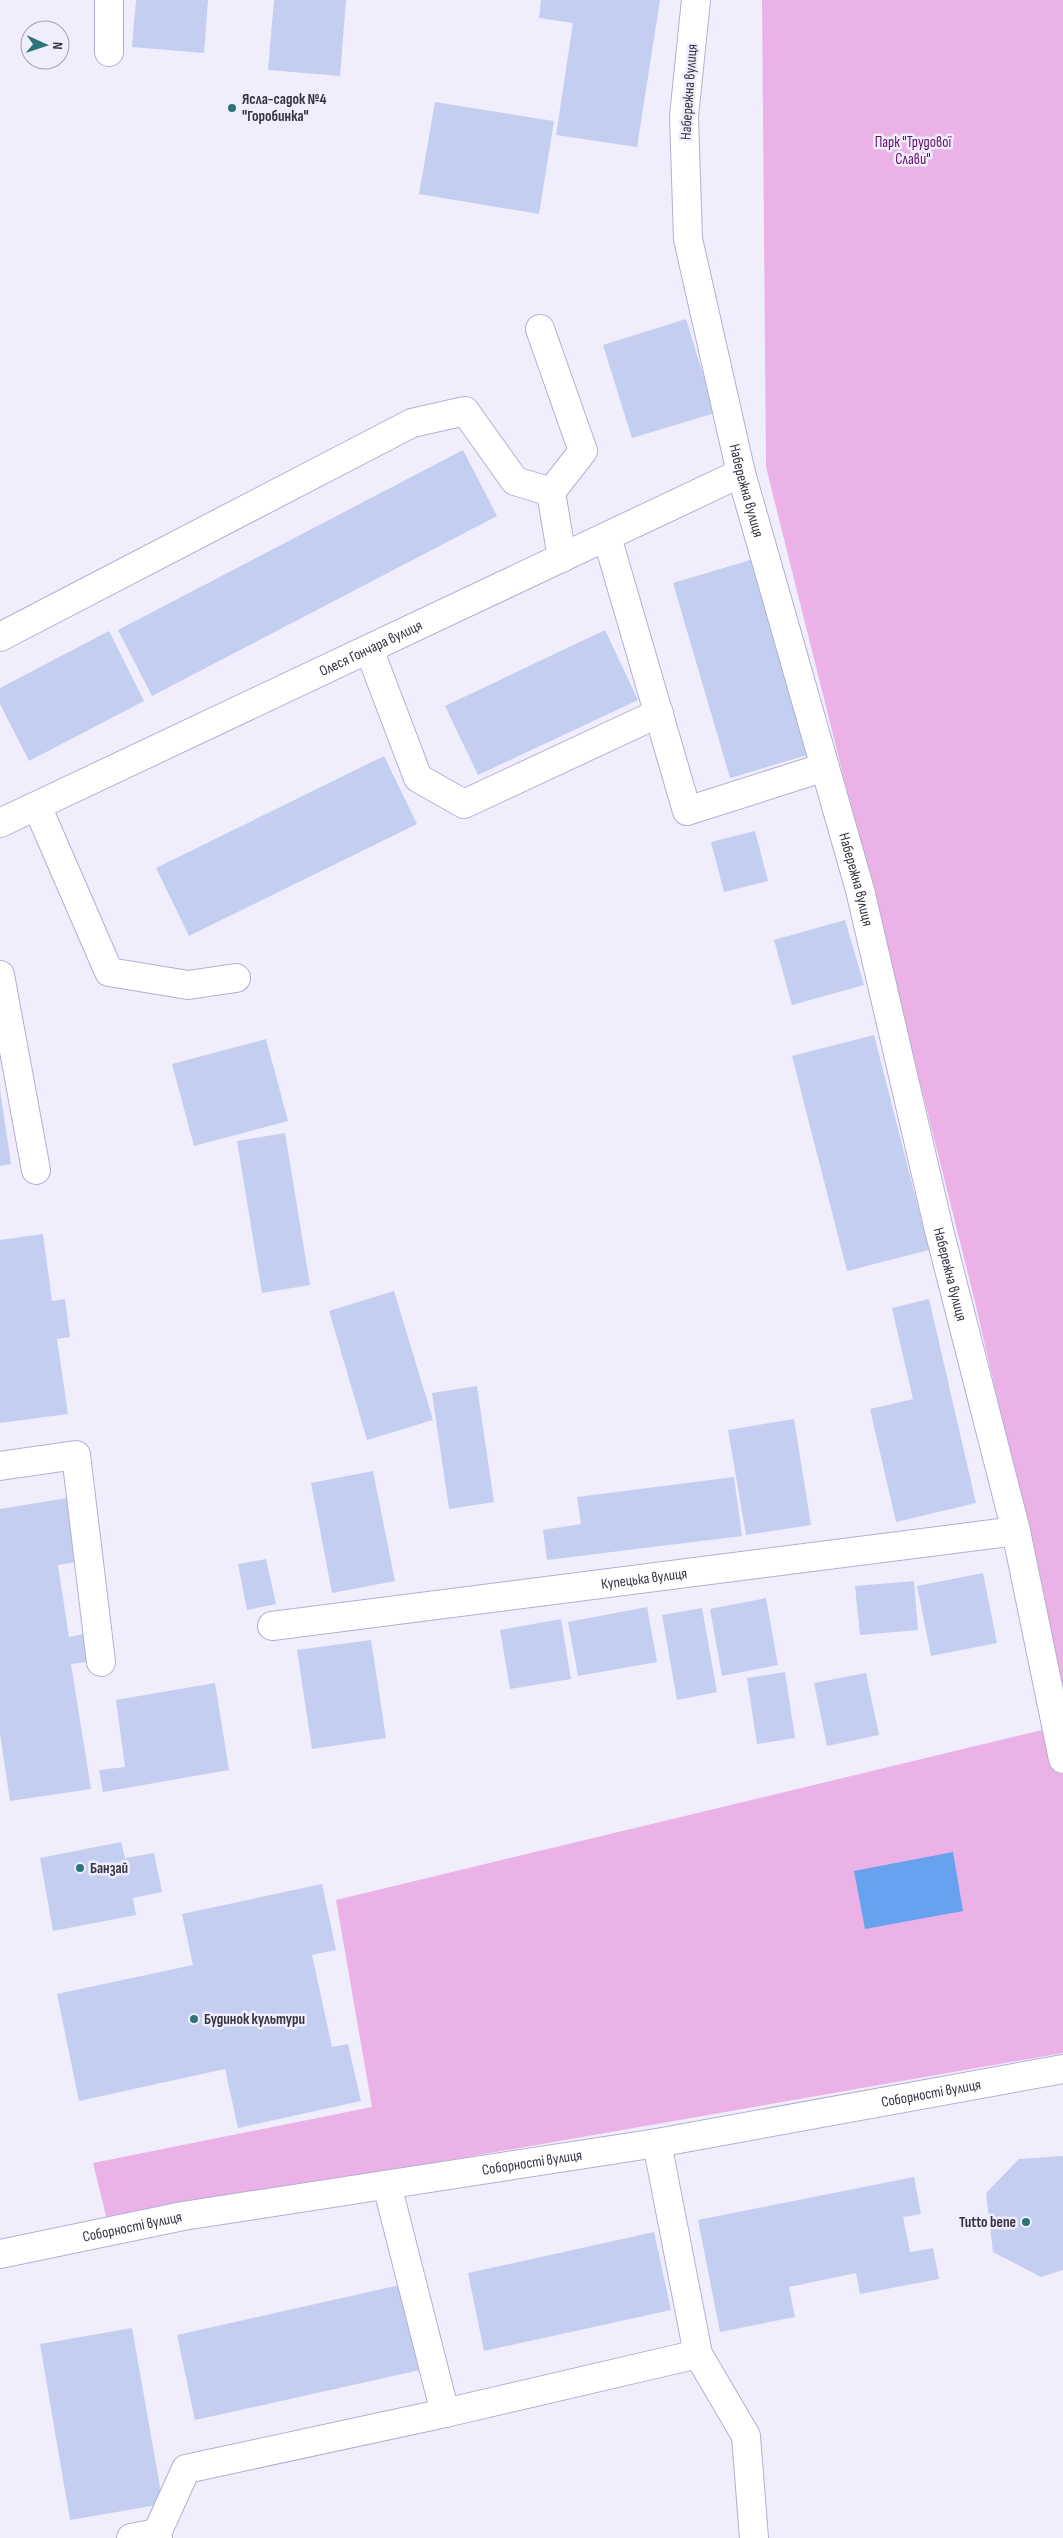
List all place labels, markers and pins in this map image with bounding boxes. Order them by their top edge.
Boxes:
place label: Ясла-садок №4 "Горобинка" [242,90,326,126]
marker: Ясла-садок №4 "Горобинка" [226,102,238,114]
place label: Банзай [90,1859,128,1878]
marker: Банзай [74,1862,86,1874]
place label: Будинок культури [204,2010,305,2029]
marker: Будинок культури [188,2013,200,2025]
place label: Tutto bene [959,2213,1016,2232]
marker: Tutto bene [1020,2216,1032,2228]

